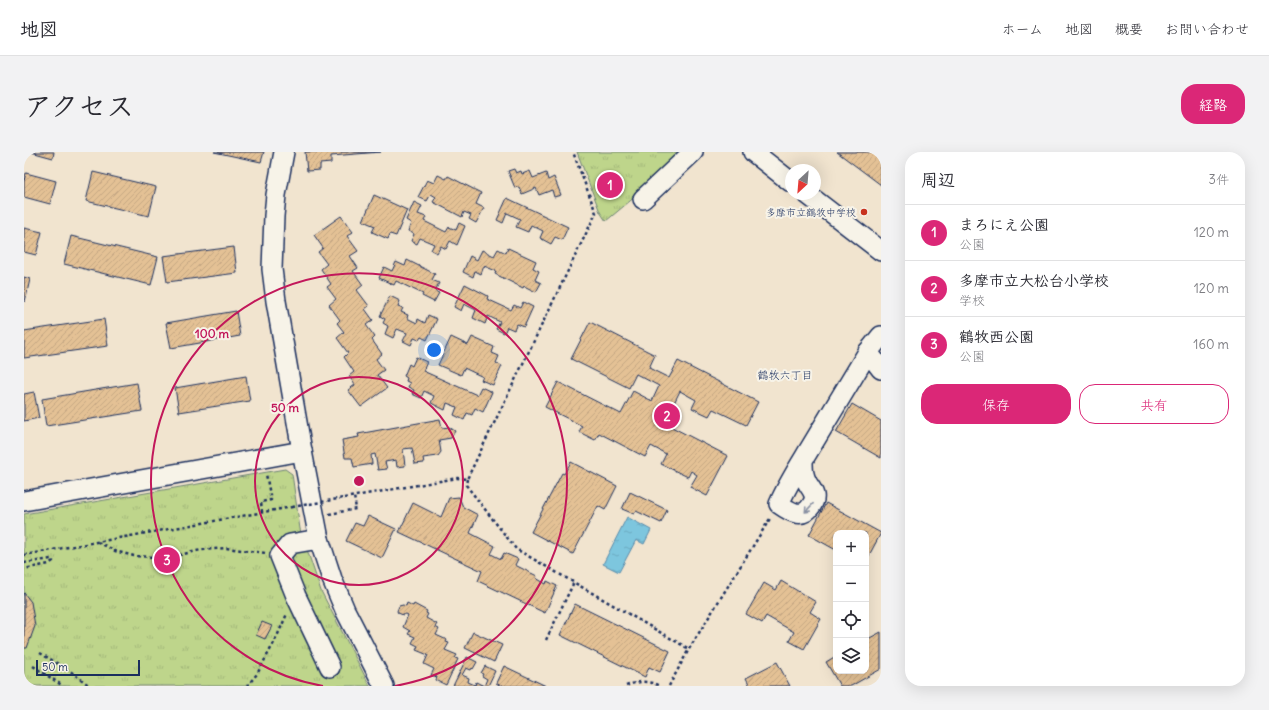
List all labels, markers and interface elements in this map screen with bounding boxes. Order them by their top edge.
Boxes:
text: 地図 [20,17,58,41]
text: ホーム [1002,20,1043,38]
text: 地図 [1065,20,1093,38]
text: 概要 [1115,20,1143,38]
text: お問い合わせ [1165,20,1249,38]
button: 経路 [1181,84,1245,124]
text: アクセス [24,88,134,124]
north arrow [785,164,821,200]
text: 周辺 [921,169,955,191]
pin: 1 [597,170,623,200]
text: 3件 [1209,171,1229,188]
place label: 多摩市立鶴牧中学校 [766,206,856,219]
marker: 多摩市立鶴牧中学校 [859,207,869,217]
text: まろにえ公園 [959,215,1049,234]
text: 1 [931,224,937,241]
text: 120 m [1194,224,1229,241]
text: 公園 [959,236,985,253]
text: 多摩市立大松台小学校 [959,271,1109,290]
text: 2 [930,280,938,297]
text: 120 m [1194,280,1229,297]
text: 学校 [959,292,985,309]
text: 100 m [195,326,229,341]
text: 鶴牧西公園 [959,327,1034,346]
text: 3 [930,336,938,353]
text: 160 m [1193,336,1229,353]
your location [424,340,444,360]
text: 公園 [959,348,985,365]
district label: 鶴牧六丁目 [758,368,813,382]
button: 保存 [921,384,1071,424]
button: 共有 [1079,384,1229,424]
text: 50 m [271,400,300,415]
pin: 2 [654,401,680,431]
centre of rings [352,474,366,488]
one-way arrow [804,502,813,513]
map controls [833,530,869,674]
button: + [833,530,869,566]
pin: 3 [154,545,180,575]
button: − [833,566,869,602]
button: locate [833,602,869,638]
button: layers [833,638,869,674]
scale bar [36,658,140,677]
text: 50 m [42,660,68,674]

